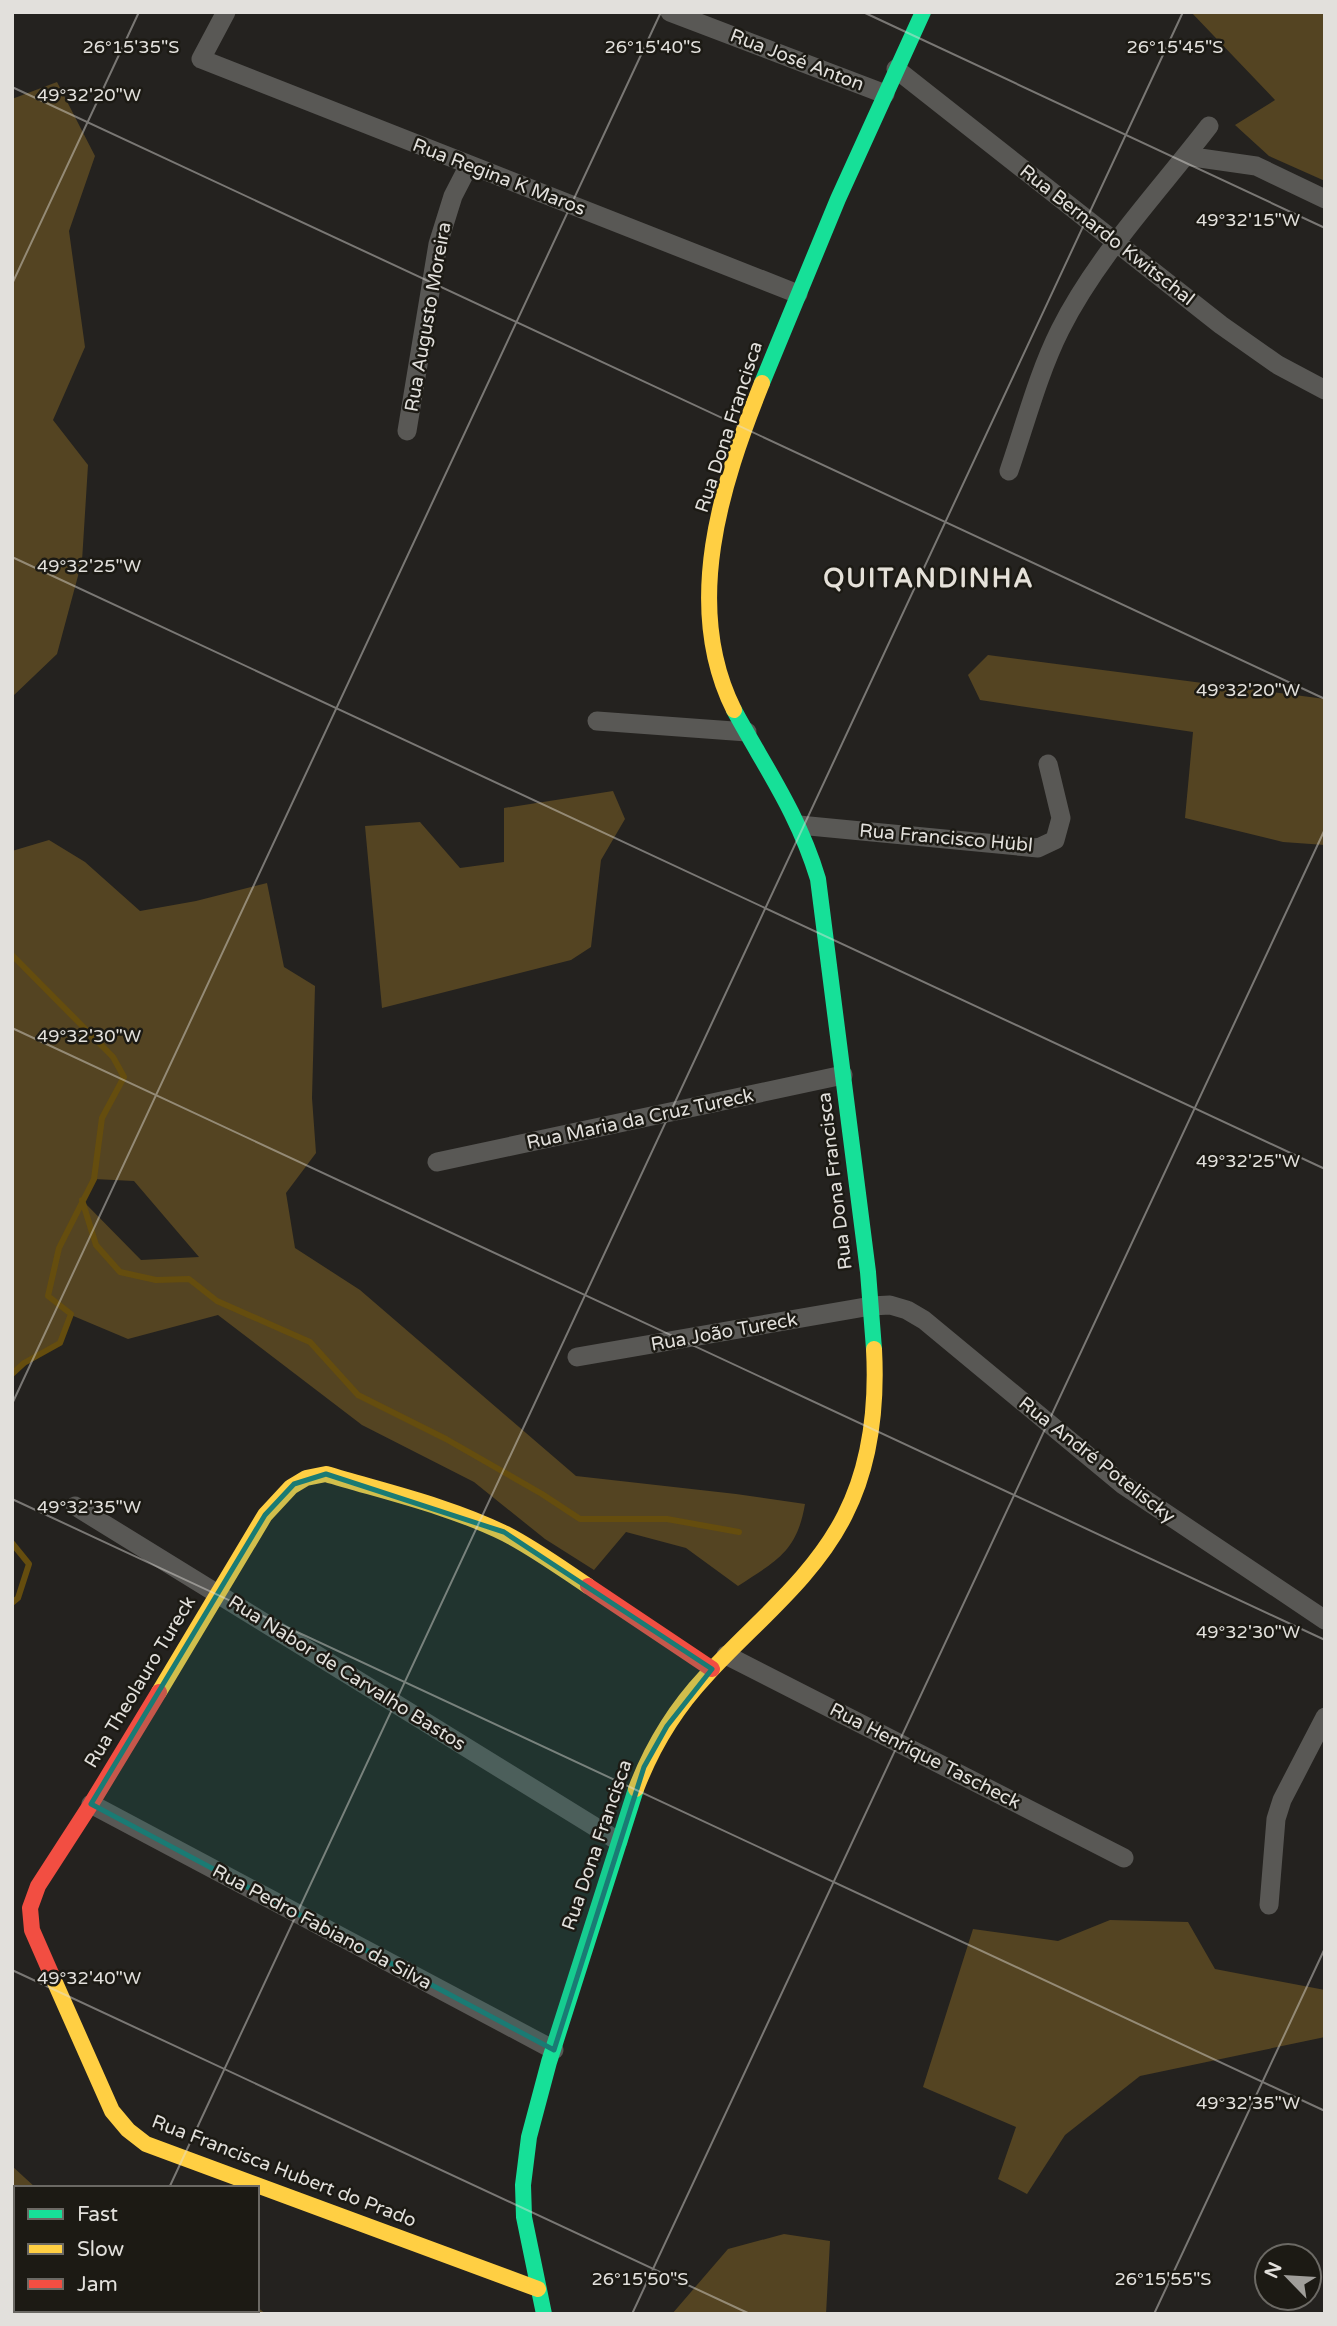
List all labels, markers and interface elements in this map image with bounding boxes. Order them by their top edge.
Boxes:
street label: Rua José Anton [727,24,867,96]
text: 26°15'35"S [83,36,179,58]
text: 26°15'40"S [605,36,701,58]
text: 26°15'45"S [1127,36,1223,58]
text: 49°32'20"W [37,84,141,106]
street label: Rua Regina K Maros [410,134,588,220]
street label: Rua Bernardo Kwitschal [1015,160,1199,310]
text: 49°32'15"W [1196,209,1300,231]
street label: Rua Augusto Moreira [400,220,456,414]
street label: Rua Dona Francisca [691,339,767,515]
text: 49°32'25"W [37,555,141,577]
district label: QUITANDINHA [823,563,1035,594]
text: 49°32'20"W [1196,679,1300,701]
street label: Rua Francisco Hübl [858,819,1034,857]
text: 49°32'30"W [37,1025,141,1047]
street label: Rua Maria da Cruz Tureck [524,1084,756,1154]
street label: Rua Dona Francisca [813,1091,857,1271]
text: 49°32'25"W [1196,1150,1300,1172]
street label: Rua João Tureck [649,1308,799,1356]
street label: Rua André Poteliscky [1015,1392,1179,1528]
text: 49°32'35"W [37,1496,141,1518]
street label: Rua Nabor de Carvalho Bastos [224,1591,470,1755]
street label: Rua Theolauro Tureck [80,1592,200,1772]
text: 49°32'30"W [1196,1621,1300,1643]
street label: Rua Henrique Tascheck [826,1698,1024,1814]
street label: Rua Dona Francisca [558,1757,636,1933]
street label: Rua Pedro Fabiano da Silva [209,1860,435,1994]
text: 49°32'40"W [37,1967,141,1989]
text: 49°32'35"W [1196,2092,1300,2114]
street label: Rua Francisca Hubert do Prado [149,2110,419,2232]
legend [14,2186,259,2312]
text: Fast [77,2202,118,2227]
text: Slow [77,2237,125,2262]
north arrow [1253,2242,1323,2312]
text: N [1260,2259,1287,2282]
text: 26°15'50"S [592,2268,688,2290]
text: 26°15'55"S [1115,2268,1211,2290]
text: Jam [77,2272,118,2297]

